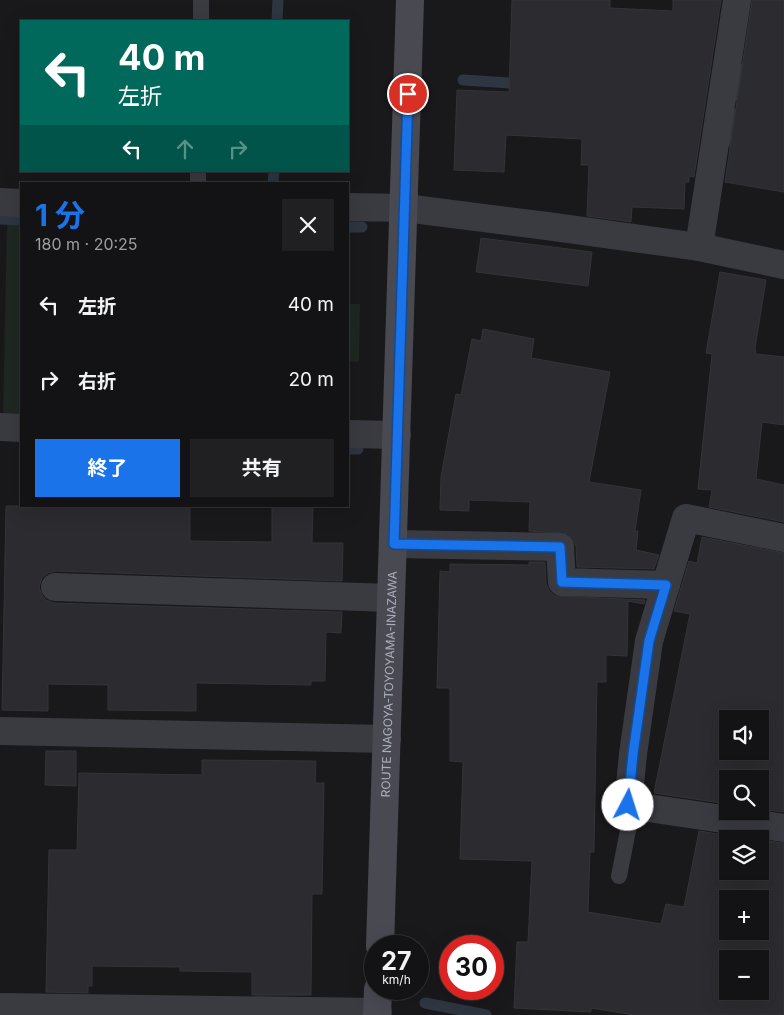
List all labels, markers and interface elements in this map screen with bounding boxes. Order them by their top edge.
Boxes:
text: 40 m [118,36,206,78]
icon: left [35,40,100,105]
pin [387,73,429,115]
icon: arrive [394,80,422,108]
text: 左折 [118,83,162,109]
icon: left [118,135,146,163]
icon: ahead [171,135,199,163]
icon: right [224,135,252,163]
text: 1 分 [35,197,85,233]
button: close [282,199,334,251]
text: 180 m · 20:25 [35,234,138,254]
icon: left [35,291,63,319]
text: 40 m [288,293,334,316]
text: 左折 [78,295,116,318]
icon: right [35,366,63,394]
text: 20 m [288,368,334,391]
text: 右折 [78,370,116,393]
button: 終了 [35,439,180,497]
button: 共有 [190,439,334,497]
street label: ROUTE NAGOYA-TOYOYAMA-INAZAWA [377,571,399,797]
map controls [719,710,769,1000]
button: sound [719,710,769,760]
button: search [719,770,769,820]
position arrow [601,778,653,830]
button: layers [719,830,769,880]
button: + [719,890,769,940]
speed limit sign: 30 [439,935,504,1000]
text: 27 [381,946,412,976]
button: − [719,950,769,1000]
text: km/h [382,972,411,987]

